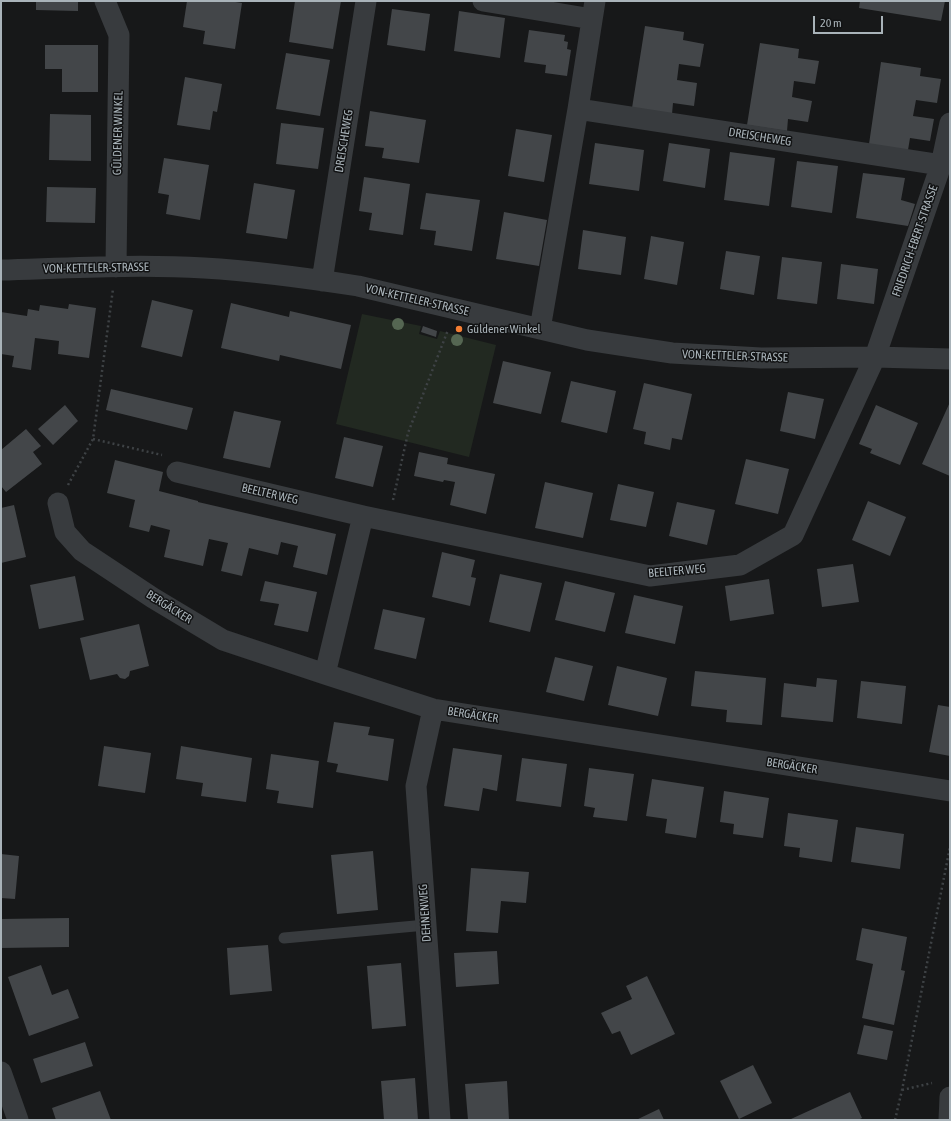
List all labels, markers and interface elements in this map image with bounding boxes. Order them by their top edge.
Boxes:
scale bar [815,8,885,34]
text: 20 m [820,16,842,30]
street label: GÜLDENER WINKEL [110,91,126,175]
street label: DREISCHEWEG [332,108,356,174]
street label: DREISCHEWEG [727,125,793,149]
street label: FRIEDRICH-EBERT-STRASSE [889,183,941,299]
street label: VON-KETTELER-STRASSE [43,260,149,276]
street label: VON-KETTELER-STRASSE [364,281,470,319]
place label: Güldener Winkel [467,322,541,336]
marker: Güldener Winkel [454,324,464,334]
street label: VON-KETTELER-STRASSE [682,347,788,365]
street label: BEELTER WEG [240,480,300,508]
street label: BEELTER WEG [648,561,706,581]
street label: BERGÄCKER [143,587,195,627]
street label: BERGÄCKER [447,704,499,726]
street label: BERGÄCKER [766,755,818,777]
street label: DEHNENWEG [416,883,434,943]

